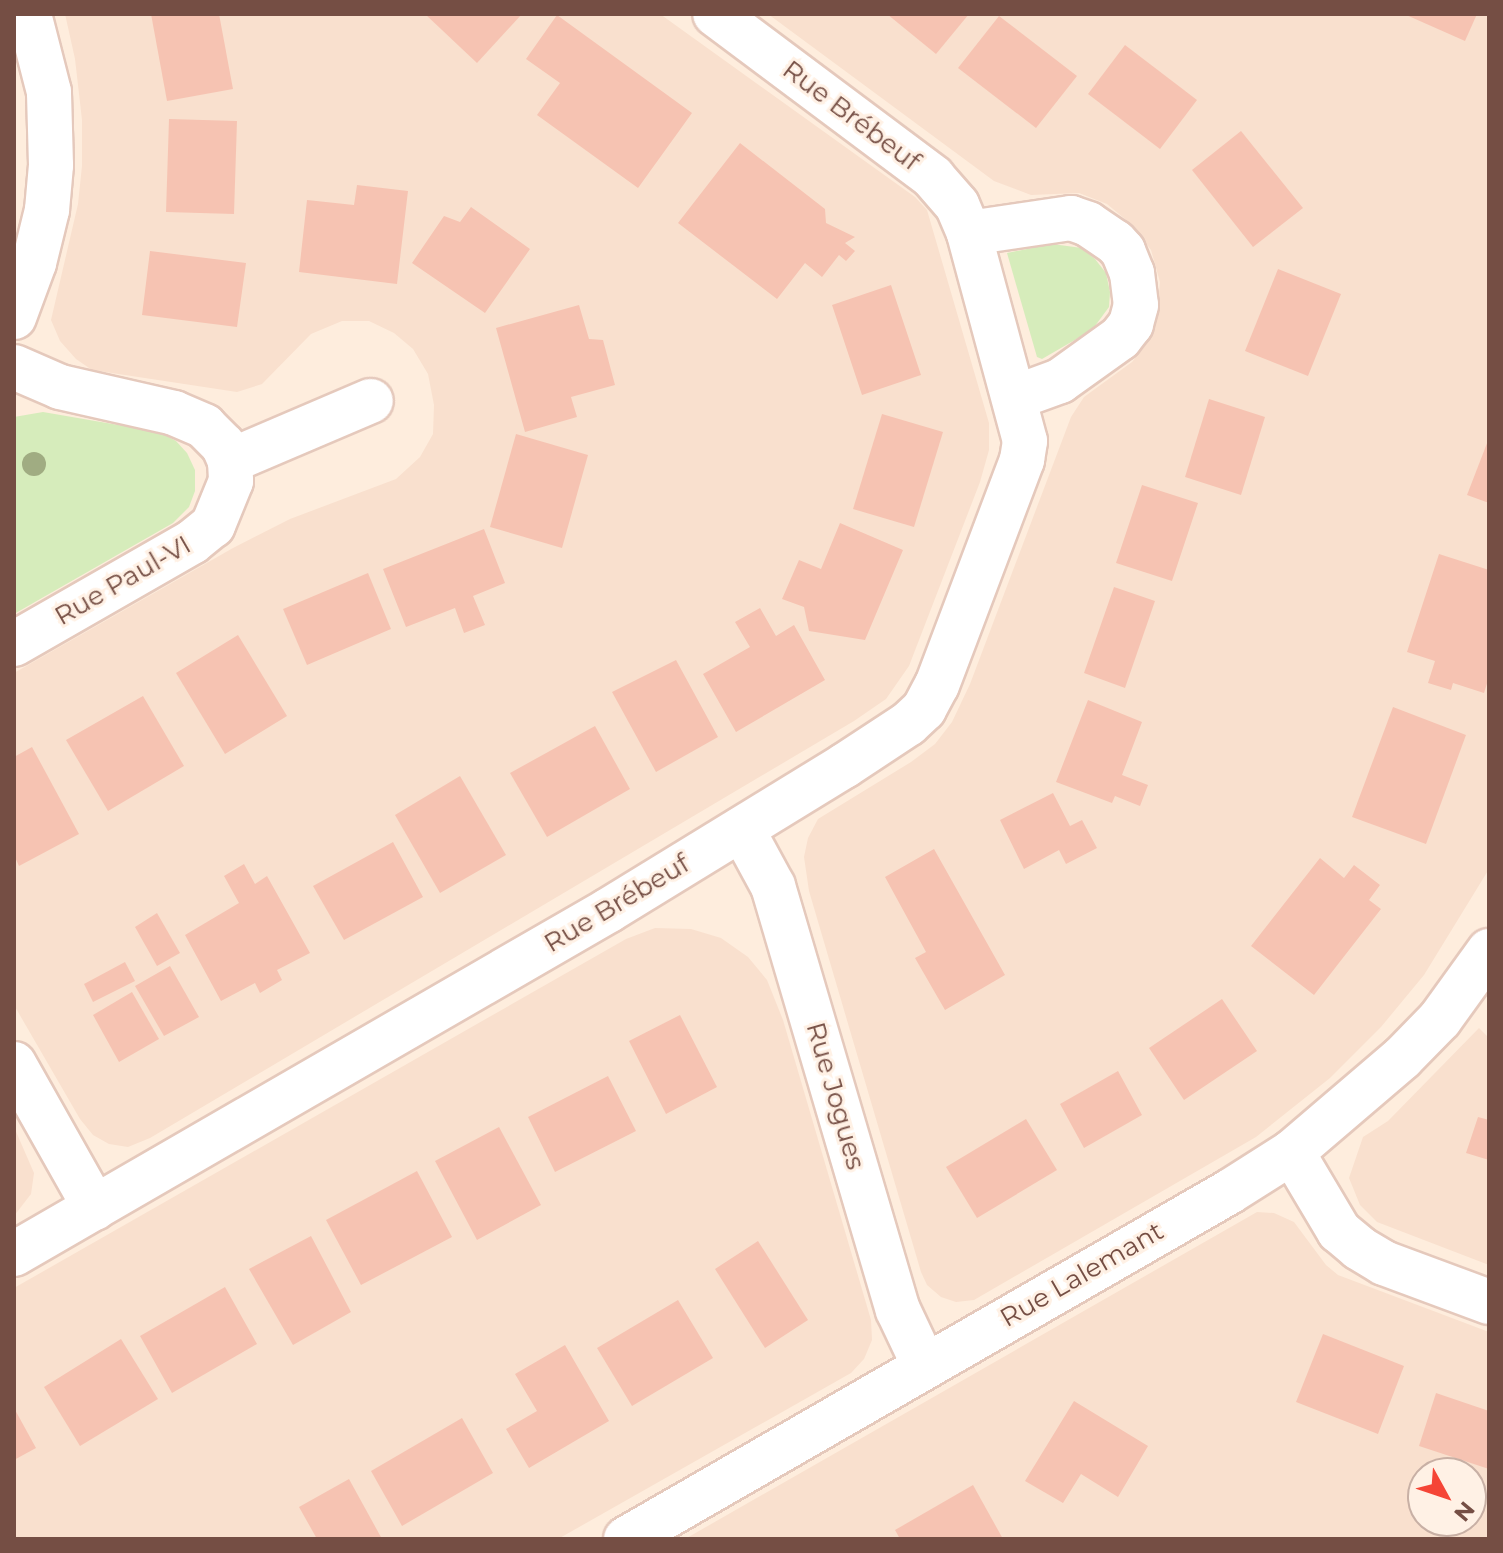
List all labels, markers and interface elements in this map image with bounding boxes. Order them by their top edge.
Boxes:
street label: Rue Brébeuf [776,54,926,178]
street label: Rue Paul-VI [49,530,197,632]
street label: Rue Brébeuf [539,848,695,960]
street label: Rue Jogues [799,1019,871,1173]
street label: Rue Lalemant [995,1216,1169,1334]
north arrow [1407,1457,1487,1537]
text: N [1448,1496,1480,1527]

